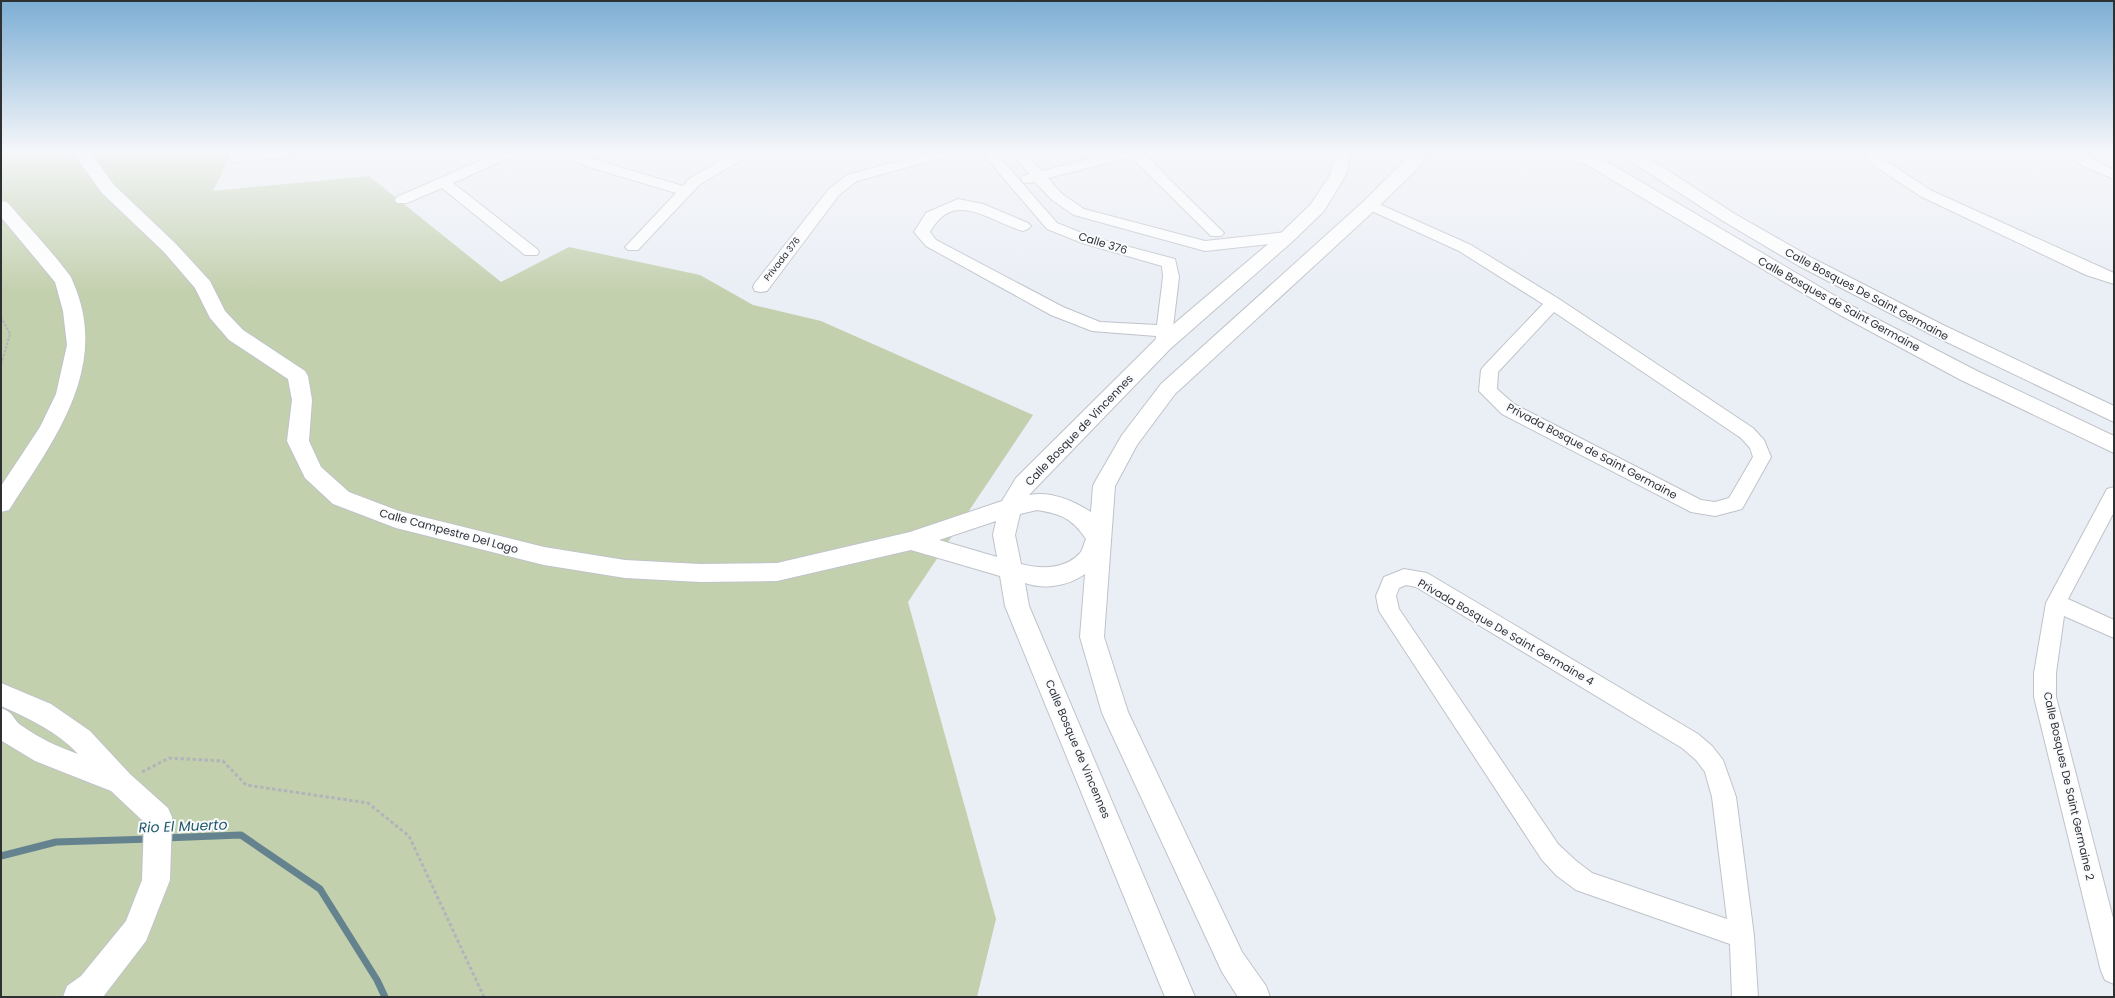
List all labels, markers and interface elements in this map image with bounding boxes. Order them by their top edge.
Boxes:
street label: Calle 376 [1076,228,1130,258]
street label: Privada 376 [761,234,803,283]
street label: Calle Bosques De Saint Germaine [1782,244,1952,344]
street label: Calle Bosques de Saint Germaine [1755,253,1923,355]
street label: Calle Bosque de Vincennes [1021,371,1137,489]
street label: Privada Bosque de Saint Germaine [1504,399,1680,503]
street label: Calle Campestre Del Lago [378,505,520,557]
street label: Privada Bosque De Saint Germaine 4 [1415,575,1597,689]
street label: Calle Bosque de Vincennes [1041,677,1115,821]
street label: Calle Bosques De Saint Germaine 2 [2040,690,2098,882]
water label: Rio El Muerto [138,814,228,838]

